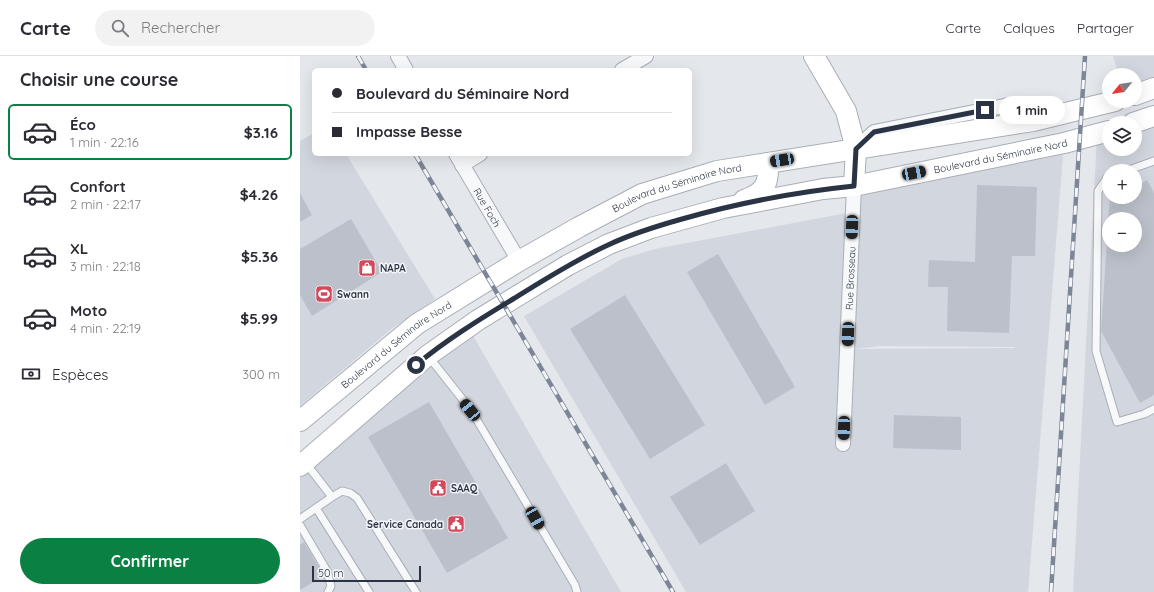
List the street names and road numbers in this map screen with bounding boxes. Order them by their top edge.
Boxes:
street label: Boulevard du Séminaire Nord [932,136,1069,176]
street label: Boulevard du Séminaire Nord [610,161,742,215]
street label: Rue Foch [471,186,504,229]
street label: Rue Brosseau [842,246,858,310]
street label: Boulevard du Séminaire Nord [338,298,454,391]

